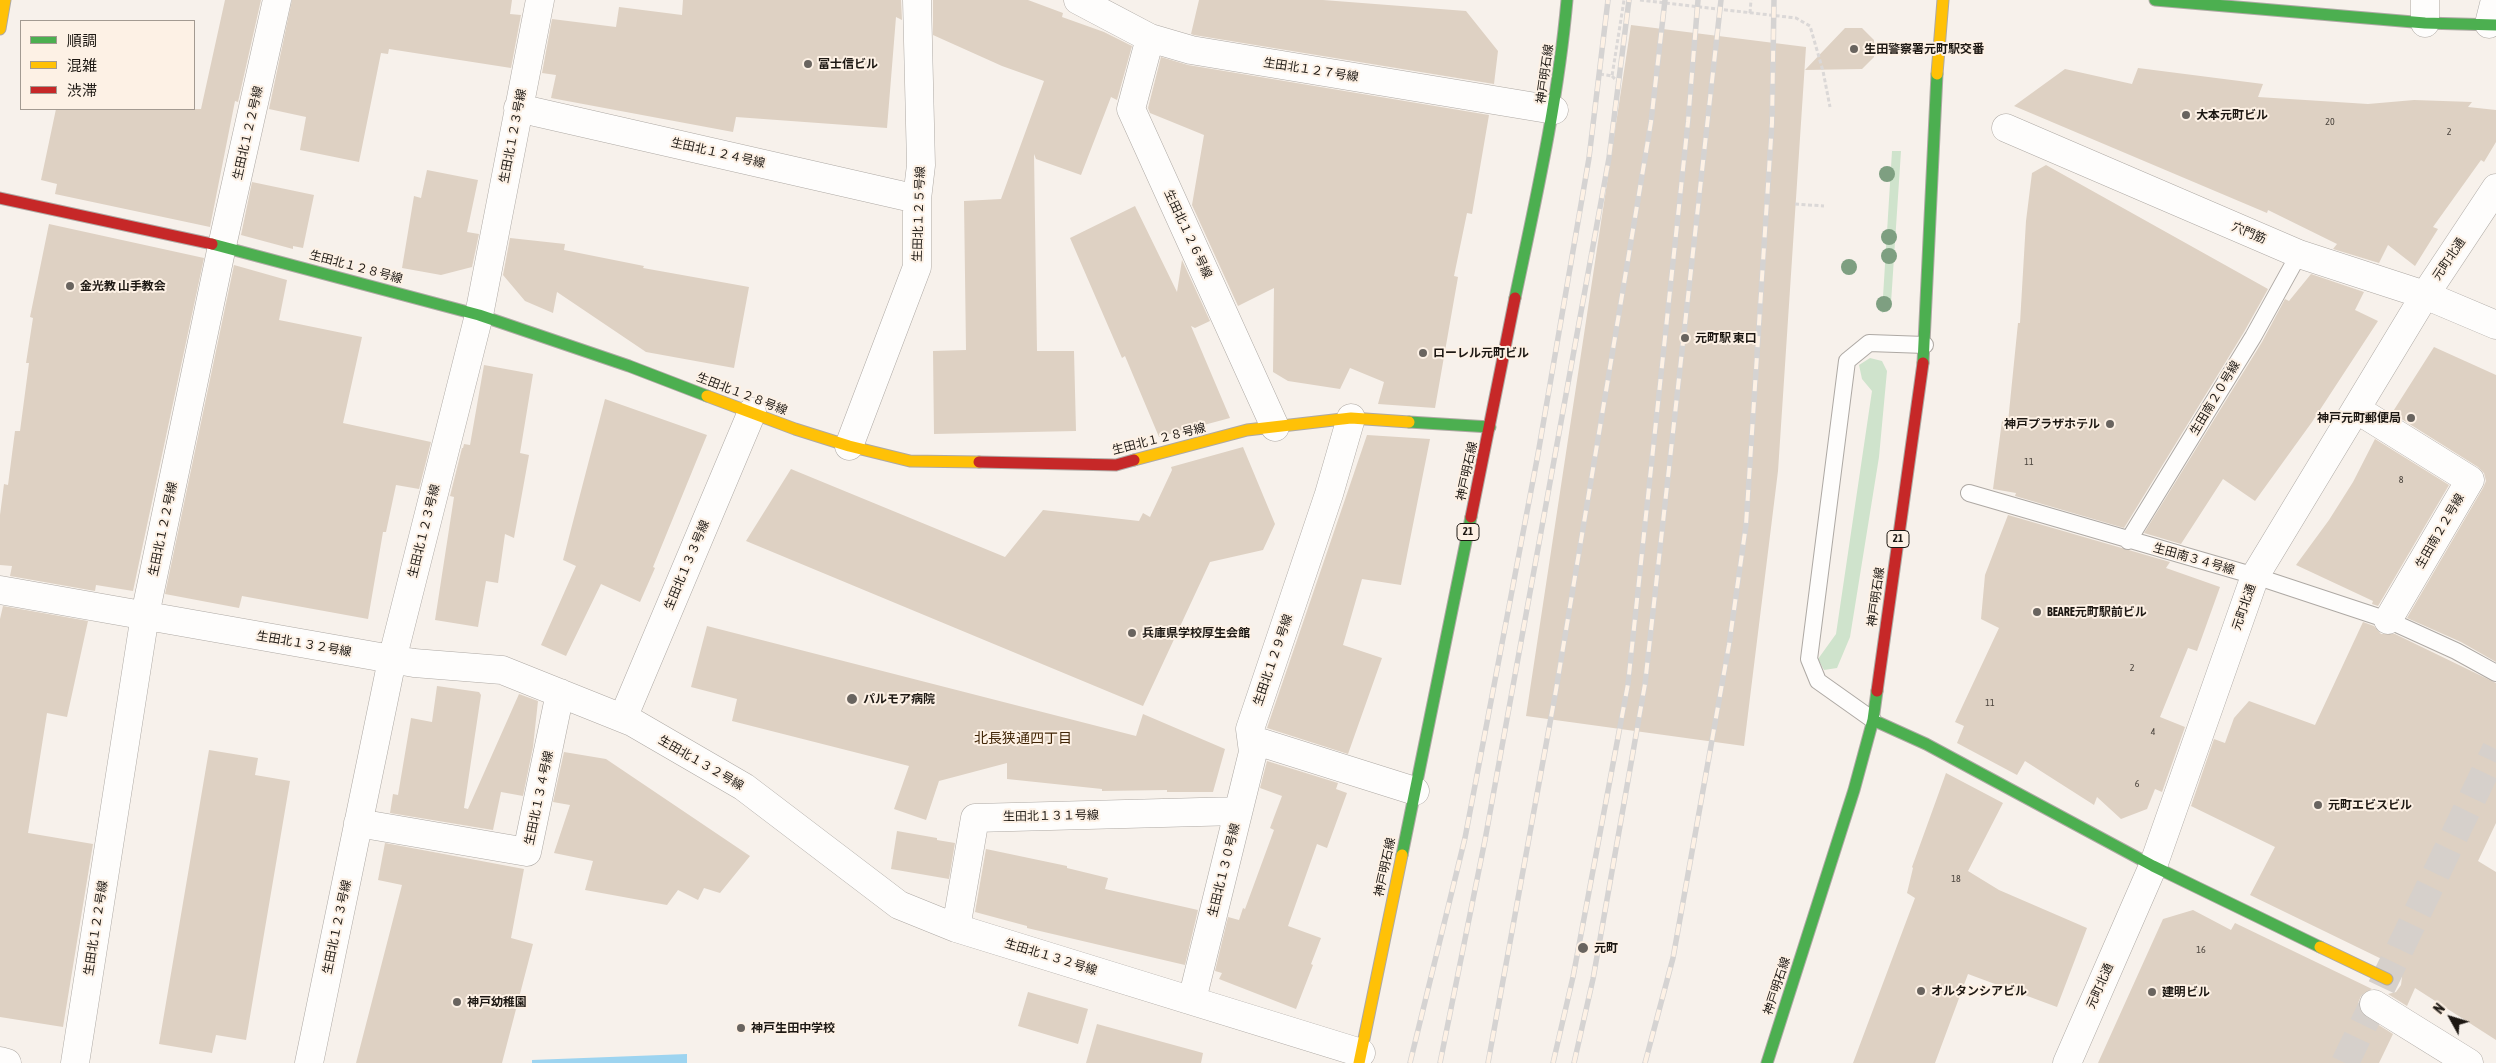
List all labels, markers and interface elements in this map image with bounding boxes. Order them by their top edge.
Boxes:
legend [20,20,195,110]
text: 順調 [67,32,97,49]
place label: 生田警察署元町駅交番 [1864,42,1984,56]
street label: 神戸明石線 [1534,43,1556,105]
marker: 生田警察署元町駅交番 [1848,43,1860,55]
street label: 生田北１２７号線 [1262,55,1360,85]
text: 混雑 [67,57,97,74]
place label: 富士信ビル [818,57,878,71]
marker: 富士信ビル [802,58,814,70]
text: 渋滞 [67,82,97,99]
street label: 生田北１２２号線 [230,85,266,181]
street label: 生田北１２３号線 [497,88,529,184]
place label: 大本元町ビル [2196,108,2268,122]
marker: 大本元町ビル [2180,109,2192,121]
house number: 20 [2325,116,2335,128]
house number: 2 [2447,126,2451,138]
street label: 生田北１２４号線 [670,135,766,171]
street label: 生田北１２５号線 [910,166,928,262]
street label: 生田北１２６号線 [1161,187,1215,281]
street label: 穴門筋 [2230,219,2268,247]
street label: 元町北通 [2430,235,2468,283]
street label: 生田北１２８号線 [308,248,404,286]
place label: 金光教 山手教会 [80,279,166,293]
marker: 金光教 山手教会 [64,280,76,292]
place label: 元町駅 東口 [1695,331,1757,345]
marker: 元町駅 東口 [1679,332,1691,344]
place label: ローレル元町ビル [1433,346,1529,360]
marker: ローレル元町ビル [1417,347,1429,359]
street label: 生田南２０号線 [2187,358,2243,438]
street label: 生田北１２８号線 [695,370,789,418]
place label: 神戸元町郵便局 [2317,411,2401,425]
marker: 神戸元町郵便局 [2405,412,2417,424]
place label: 神戸プラザホテル [2004,417,2100,431]
marker: 神戸プラザホテル [2104,418,2116,430]
street label: 生田北１２８号線 [1111,420,1207,458]
street label: 神戸明石線 [1454,440,1480,502]
house number: 11 [2024,456,2034,468]
house number: 8 [2399,474,2403,486]
street label: 生田北１２２号線 [146,481,180,577]
street label: 生田北１２３号線 [405,483,443,579]
street label: 生田南２２号線 [2413,491,2467,571]
street label: 生田北１３３号線 [662,518,712,612]
road number: 21 [1457,524,1479,540]
road number: 21 [1887,530,1909,548]
street label: 生田南３４号線 [2152,541,2236,577]
street label: 神戸明石線 [1865,566,1887,628]
street label: 元町北通 [2229,582,2259,632]
place label: BEARE元町駅前ビル [2047,605,2147,619]
marker: BEARE元町駅前ビル [2031,606,2043,618]
street label: 生田北１２９号線 [1251,612,1295,708]
place label: 兵庫県学校厚生会館 [1142,626,1250,640]
marker: 兵庫県学校厚生会館 [1126,627,1138,639]
street label: 生田北１３２号線 [255,629,353,659]
house number: 2 [2130,662,2134,674]
marker: パルモア病院 [845,692,859,706]
place label: パルモア病院 [863,692,935,706]
house number: 11 [1985,697,1995,709]
house number: 4 [2151,726,2155,738]
district label: 北長狭通四丁目 [974,731,1072,747]
street label: 生田北１３２号線 [656,733,746,793]
street label: 生田北１３４号線 [522,750,556,846]
house number: 6 [2135,778,2139,790]
place label: 元町エビスビル [2328,798,2412,812]
marker: 元町エビスビル [2312,799,2324,811]
street label: 生田北１３１号線 [1003,808,1099,824]
street label: 生田北１３０号線 [1205,822,1243,918]
street label: 神戸明石線 [1372,836,1398,898]
house number: 18 [1951,873,1961,885]
street label: 生田北１２２号線 [81,879,111,977]
street label: 生田北１２３号線 [320,879,354,975]
street label: 生田北１３２号線 [1003,936,1099,978]
marker: 元町 [1576,941,1590,955]
place label: 元町 [1594,941,1618,955]
house number: 16 [2196,944,2206,956]
street label: 神戸明石線 [1761,955,1793,1017]
street label: 元町北通 [2084,961,2116,1011]
place label: オルタンシアビル [1931,984,2027,998]
marker: オルタンシアビル [1915,985,1927,997]
place label: 建明ビル [2162,985,2210,999]
marker: 建明ビル [2146,986,2158,998]
north arrow [2426,993,2476,1043]
place label: 神戸幼稚園 [467,995,527,1009]
marker: 神戸幼稚園 [451,996,463,1008]
text: N [2431,1000,2448,1017]
place label: 神戸生田中学校 [751,1021,835,1035]
marker: 神戸生田中学校 [735,1022,747,1034]

